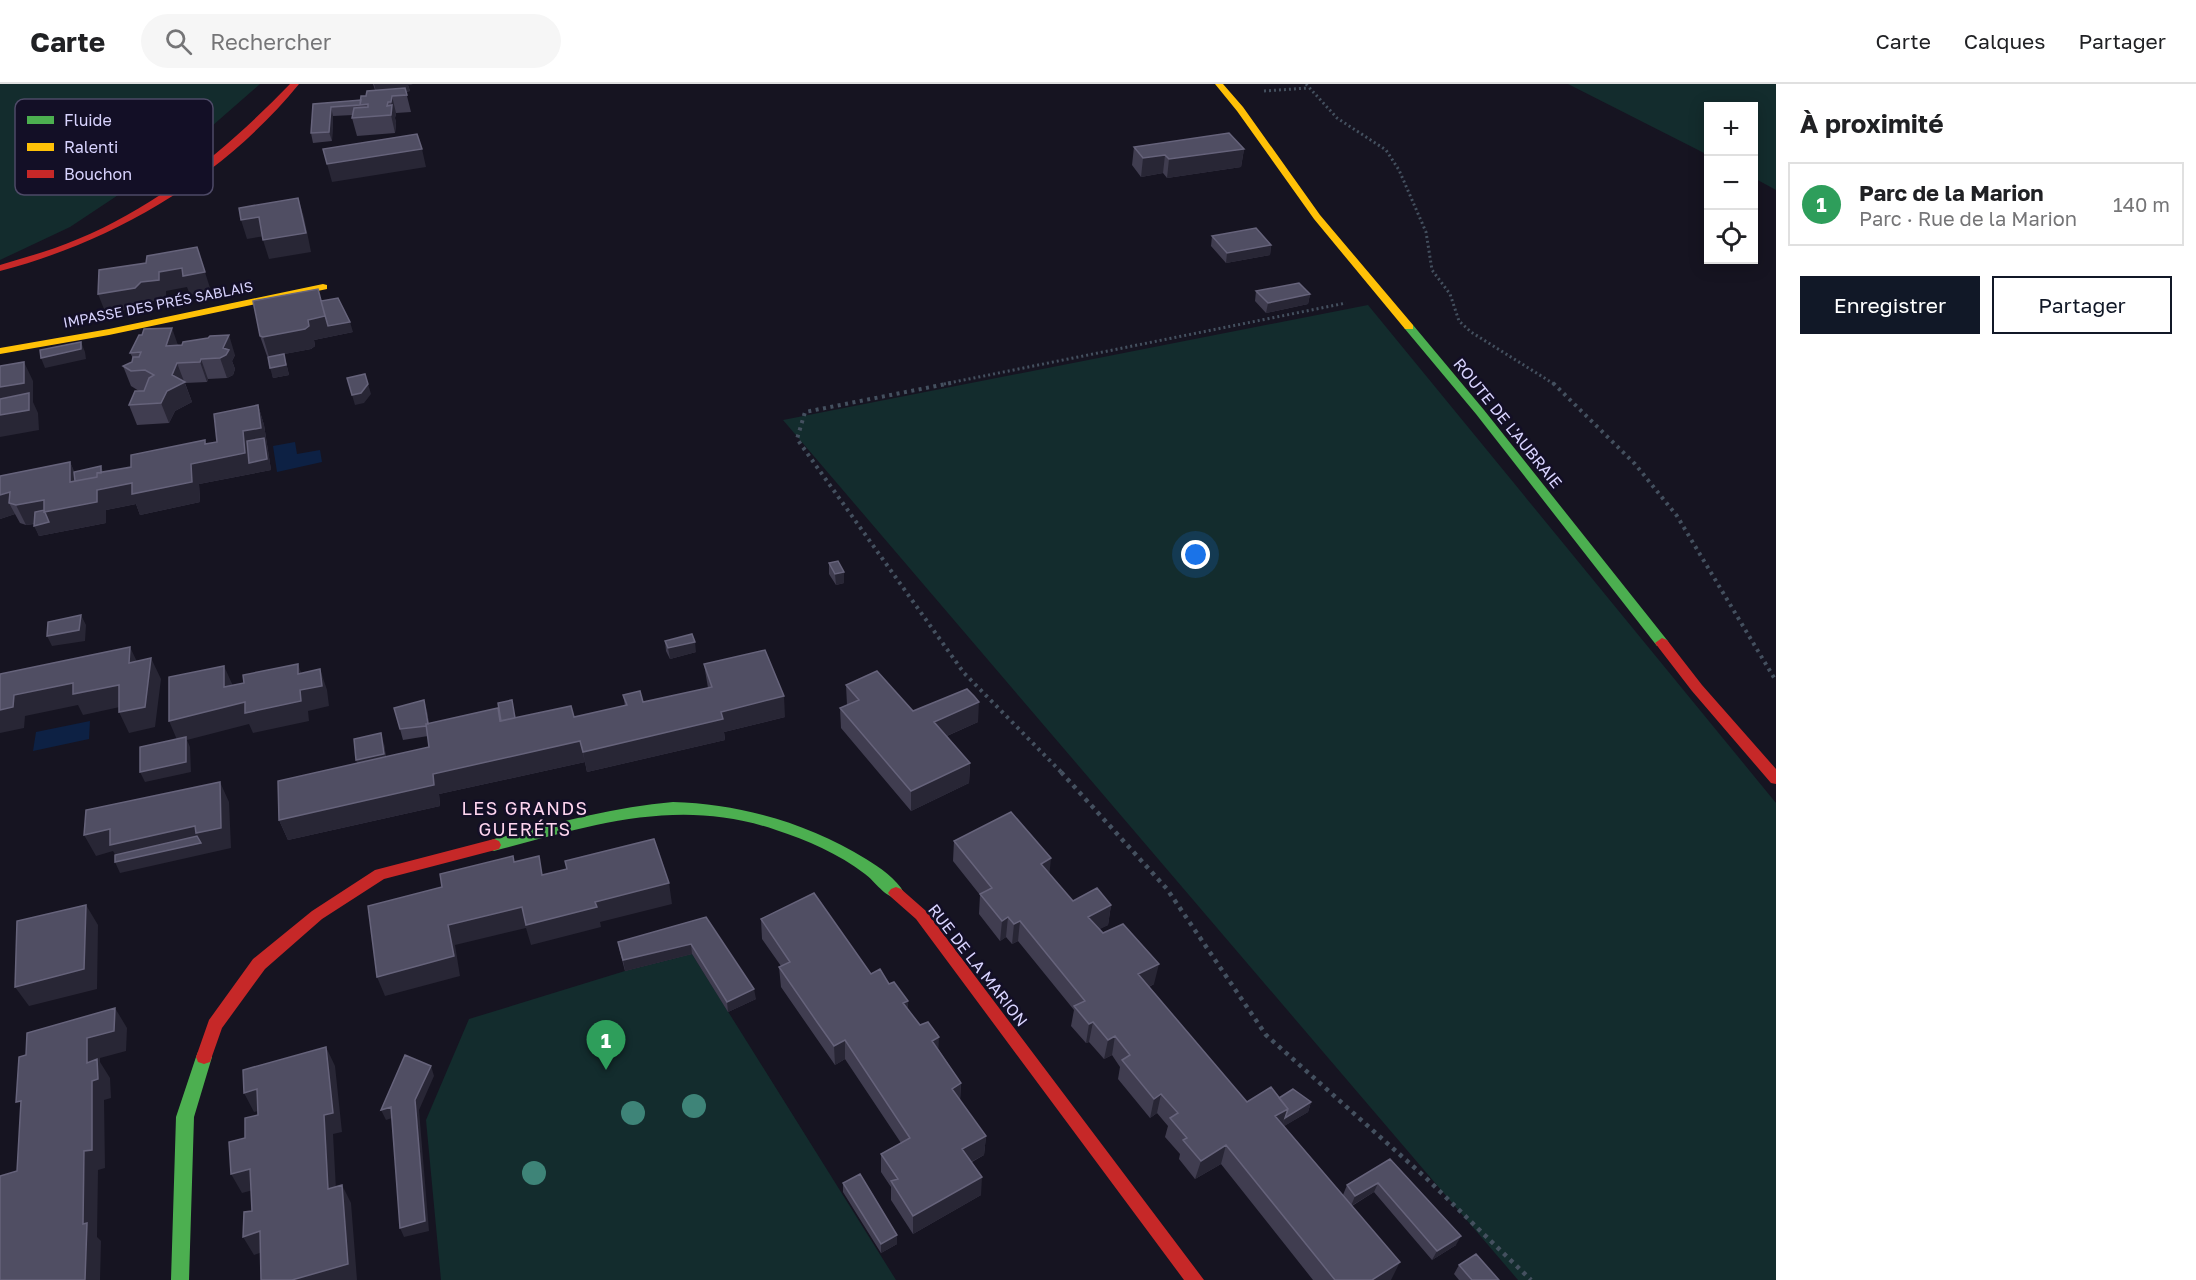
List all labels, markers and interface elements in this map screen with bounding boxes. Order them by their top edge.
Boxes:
search box [141,14,561,68]
text: Carte [30,25,105,58]
icon: search [162,25,195,58]
text: Rechercher [210,28,331,55]
text: Carte [1875,28,1931,54]
text: Calques [1964,28,2045,54]
text: Partager [2078,28,2166,54]
legend [15,99,213,195]
map controls [1704,102,1758,264]
button: + [1704,102,1758,156]
text: À proximité [1800,108,1944,139]
text: Fluide [64,110,112,130]
text: Ralenti [64,137,118,157]
button: − [1704,156,1758,210]
text: Bouchon [64,164,132,184]
text: Parc de la Marion [1859,179,2044,206]
text: 1 [1816,192,1827,216]
text: 140 m [2113,192,2170,216]
text: Parc · Rue de la Marion [1859,206,2077,230]
button: locate [1704,210,1758,264]
button: Enregistrer [1800,276,1980,334]
button: Partager [1992,276,2172,334]
street label: IMPASSE DES PRÉS SABLAIS [62,277,254,331]
street label: ROUTE DE L'AUBRAIE [1449,354,1567,492]
your location [1181,540,1210,569]
district label: LES GRANDS GUERÉTS [461,797,589,840]
street label: RUE DE LA MARION [924,900,1032,1030]
pin: 1 [586,1020,626,1070]

